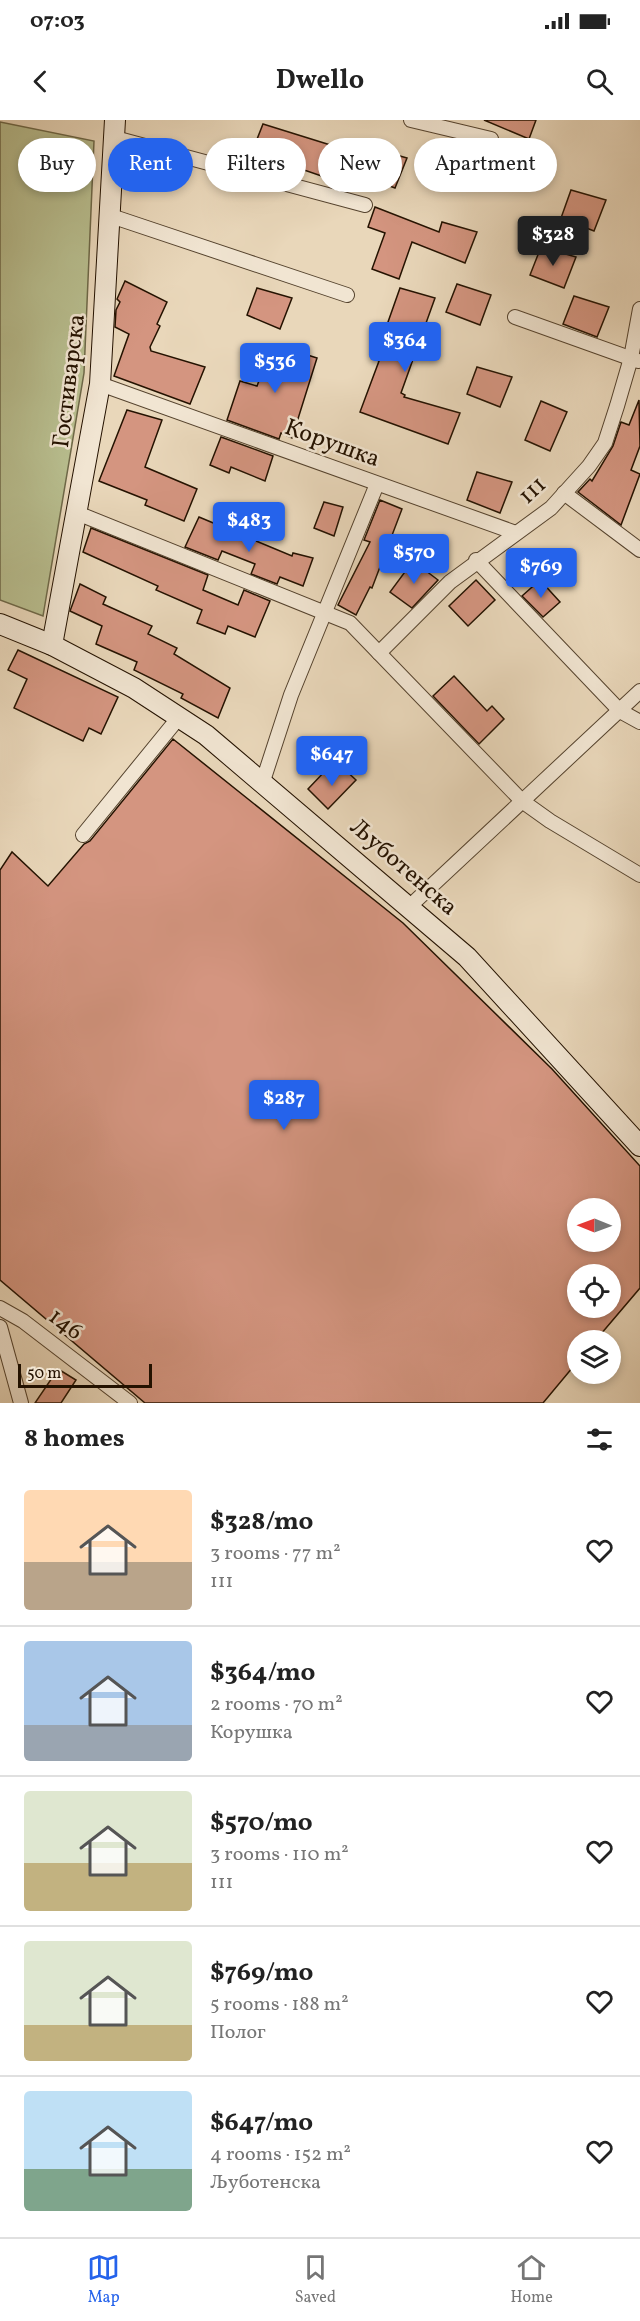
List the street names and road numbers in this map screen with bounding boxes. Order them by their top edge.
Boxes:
street label: Гостиварска [45,312,95,450]
street label: Корушка [280,411,384,477]
street label: 111 [511,469,555,513]
street label: Љуботенска [342,811,464,925]
street label: 146 [41,1301,89,1349]

